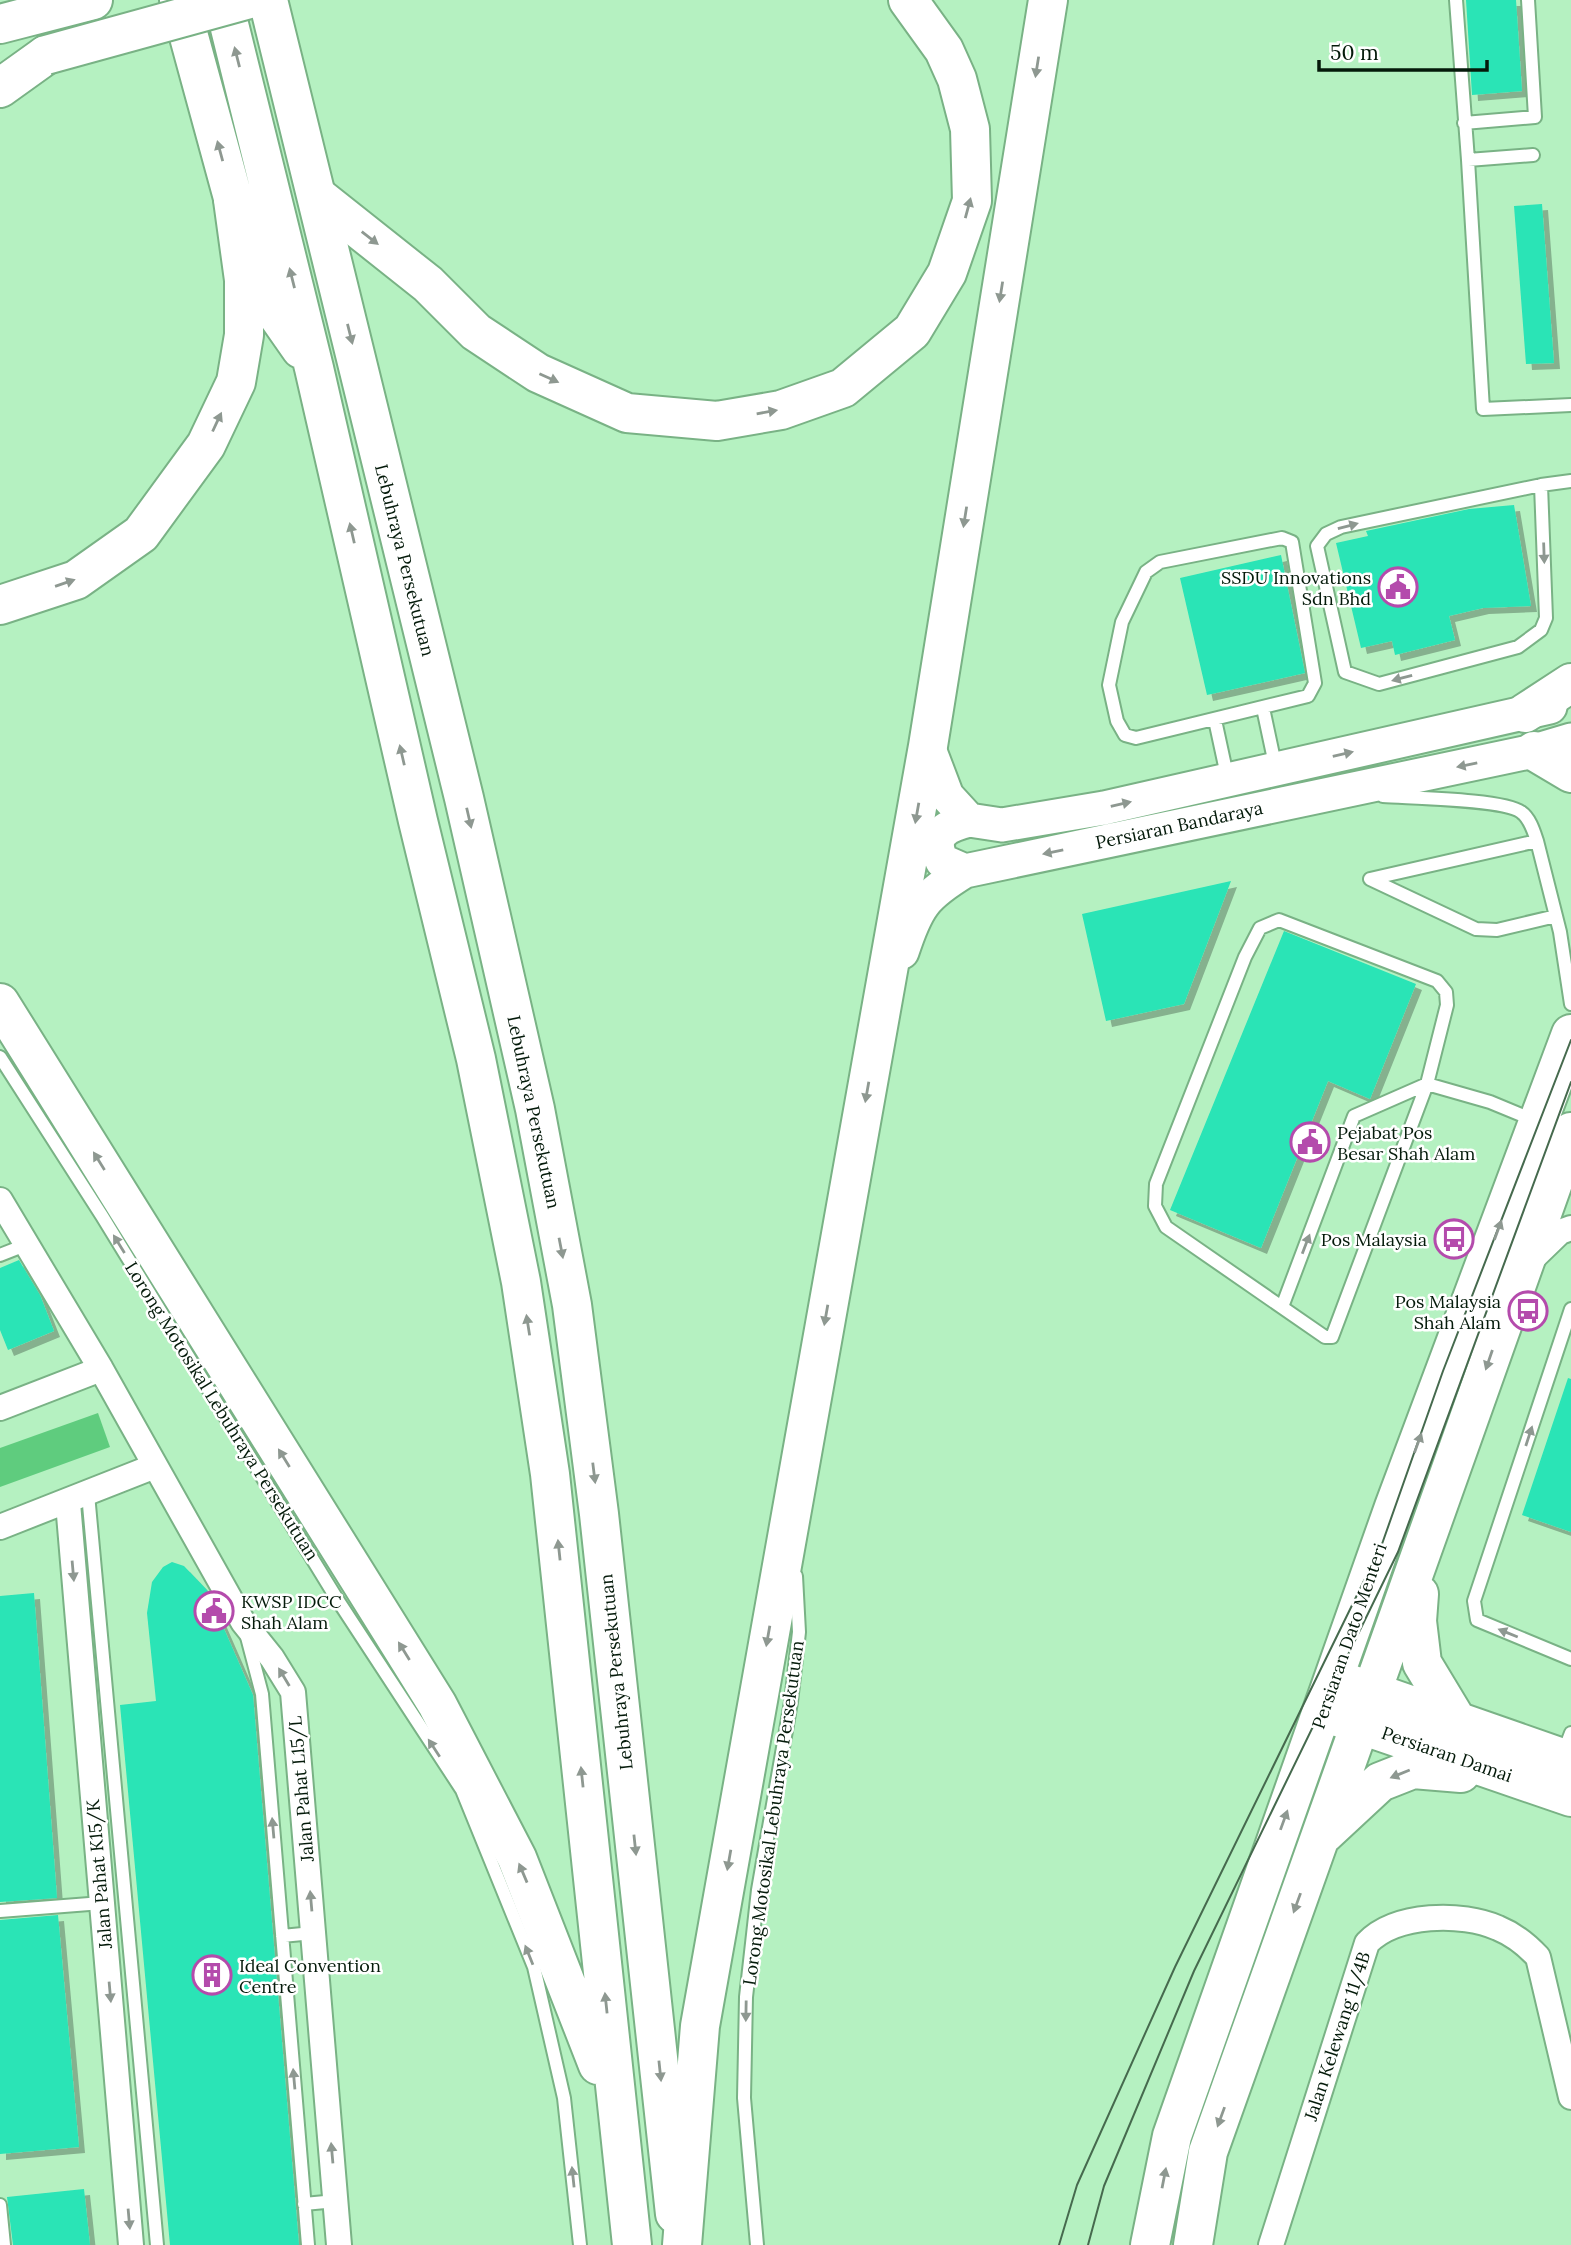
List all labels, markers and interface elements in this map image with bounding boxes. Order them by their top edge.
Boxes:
scale bar [1319,28,1487,72]
text: 50 m [1330,39,1379,66]
one-way arrow [231,46,242,68]
one-way arrow [1031,56,1042,78]
one-way arrow [214,140,225,162]
one-way arrow [964,198,974,219]
one-way arrow [361,231,379,245]
one-way arrow [286,267,297,289]
one-way arrow [995,281,1006,303]
one-way arrow [345,323,356,345]
one-way arrow [538,373,559,384]
one-way arrow [756,407,778,418]
one-way arrow [211,412,223,432]
street label: Lebuhraya Persekutuan [370,462,440,659]
one-way arrow [959,506,970,528]
one-way arrow [1338,520,1360,531]
one-way arrow [346,522,357,544]
one-way arrow [1538,542,1549,564]
place label: SSDU Innovations Sdn Bhd [1221,566,1371,610]
public building icon: SSDU Innovations Sdn Bhd [1377,566,1419,608]
one-way arrow [54,577,75,588]
one-way arrow [1390,673,1412,684]
one-way arrow [397,744,408,766]
one-way arrow [1332,749,1354,760]
one-way arrow [1456,759,1478,770]
street label: Persiaran Bandaraya [1093,796,1265,854]
one-way arrow [1110,799,1132,810]
one-way arrow [911,802,922,824]
one-way arrow [464,807,475,829]
one-way arrow [1042,847,1064,858]
street label: Lebuhraya Persekutuan [502,1013,566,1211]
one-way arrow [862,1081,873,1103]
public building icon: Pejabat Pos Besar Shah Alam [1289,1121,1331,1163]
place label: Pejabat Pos Besar Shah Alam [1337,1121,1475,1165]
one-way arrow [92,1152,105,1171]
bus stop icon: Pos Malaysia [1433,1218,1475,1260]
one-way arrow [1493,1220,1504,1241]
place label: Pos Malaysia [1321,1228,1427,1251]
one-way arrow [1301,1233,1312,1254]
one-way arrow [112,1234,125,1254]
one-way arrow [556,1237,567,1259]
street label: Lorong Motosikal Lebuhraya Persekutuan [120,1257,324,1565]
place label: Pos Malaysia Shah Alam [1395,1290,1501,1334]
bus stop icon: Pos Malaysia Shah Alam [1507,1290,1549,1332]
one-way arrow [820,1304,831,1326]
one-way arrow [522,1314,533,1336]
one-way arrow [1483,1350,1494,1371]
one-way arrow [1524,1425,1535,1446]
one-way arrow [1413,1433,1424,1454]
one-way arrow [277,1449,290,1468]
one-way arrow [589,1462,600,1484]
one-way arrow [553,1539,564,1561]
street label: Persiaran Dato Menteri [1306,1540,1392,1732]
one-way arrow [68,1560,79,1582]
street label: Lebuhraya Persekutuan [594,1573,638,1771]
public building icon: KWSP IDCC Shah Alam [193,1590,235,1632]
place label: KWSP IDCC Shah Alam [241,1590,342,1634]
one-way arrow [763,1625,774,1647]
one-way arrow [1498,1627,1518,1639]
street label: Lorong Motosikal Lebuhraya Persekutuan [737,1639,809,1987]
one-way arrow [398,1642,411,1661]
one-way arrow [278,1668,290,1687]
street label: Jalan Pahat L15/L [283,1715,319,1864]
street label: Persiaran Damai [1379,1721,1515,1787]
one-way arrow [428,1739,441,1758]
one-way arrow [577,1766,588,1788]
one-way arrow [1389,1768,1410,1779]
street label: Jalan Pahat K15/K [81,1798,117,1951]
one-way arrow [1279,1810,1290,1831]
one-way arrow [267,1817,278,1839]
one-way arrow [630,1834,641,1856]
one-way arrow [724,1849,735,1871]
one-way arrow [518,1862,529,1883]
one-way arrow [305,1890,316,1912]
one-way arrow [1291,1892,1302,1913]
one-way arrow [523,1944,534,1965]
street label: Jalan Kelewang 11/4B [1298,1949,1375,2124]
building icon: Ideal Convention Centre [191,1954,233,1996]
place label: Ideal Convention Centre [239,1954,381,1998]
one-way arrow [105,1982,116,2004]
one-way arrow [601,1992,612,2014]
one-way arrow [740,2000,751,2022]
one-way arrow [654,2060,665,2082]
one-way arrow [288,2068,299,2090]
one-way arrow [1215,2107,1226,2128]
one-way arrow [326,2141,337,2163]
one-way arrow [567,2166,578,2188]
one-way arrow [1158,2167,1169,2189]
one-way arrow [124,2208,135,2230]

